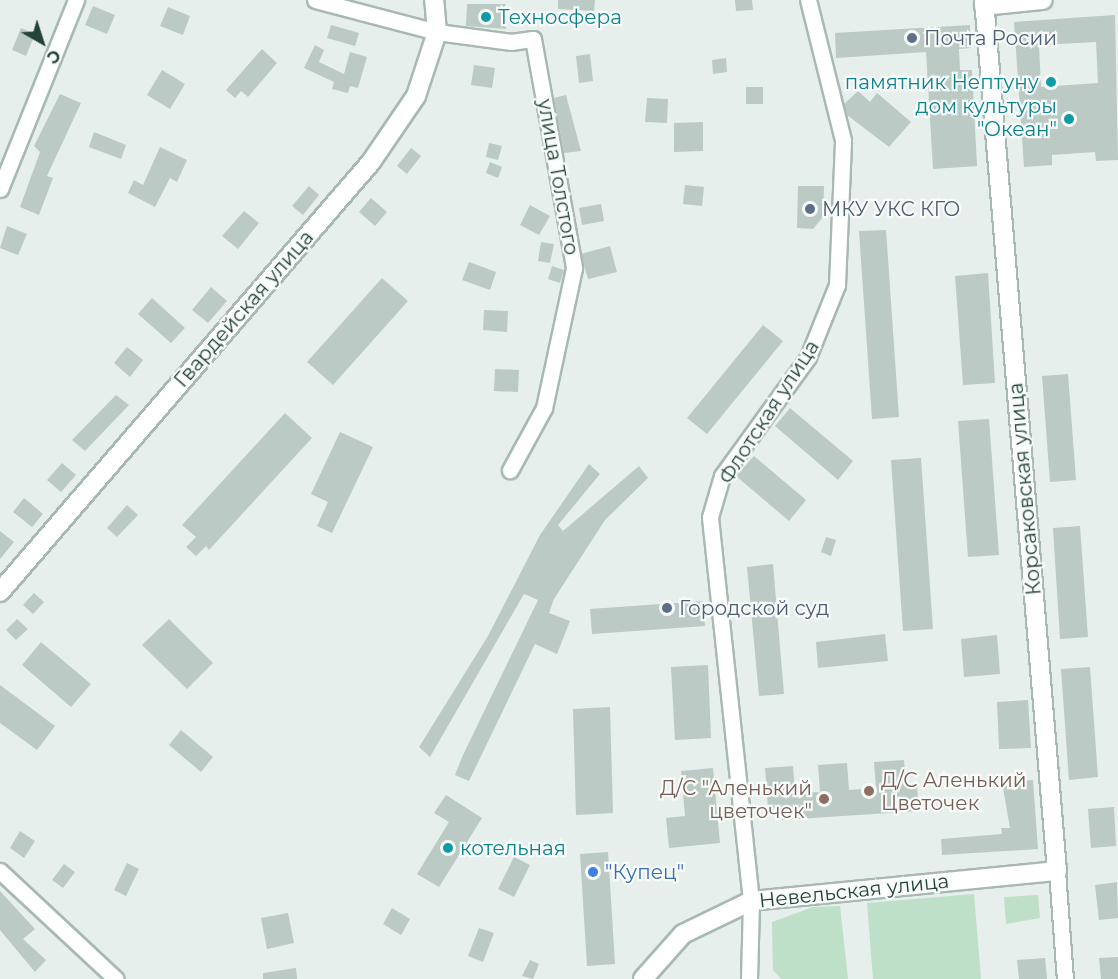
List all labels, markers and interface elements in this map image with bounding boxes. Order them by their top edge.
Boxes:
place label: Техносфера [498,5,622,29]
marker: Техносфера [479,10,493,24]
north arrow [12,12,72,72]
place label: Почта Росии [924,26,1057,50]
marker: Почта Росии [905,31,919,45]
text: С [43,45,64,67]
place label: памятник Нептуну [845,70,1039,94]
marker: памятник Нептуну [1044,75,1058,89]
place label: дом культуры "Океан" [915,95,1057,142]
street label: улица Толстого [532,97,584,257]
marker: дом культуры "Океан" [1062,112,1076,126]
place label: МКУ УКС КГО [822,197,960,221]
marker: МКУ УКС КГО [803,202,817,216]
street label: Гвардейская улица [169,226,319,392]
street label: Флотская улица [714,336,824,488]
street label: Корсаковская улица [1004,382,1046,596]
place label: Городской суд [679,596,829,620]
marker: Городской суд [660,601,674,615]
place label: Д/С Аленький Цветочек [881,768,1027,815]
place label: Д/С "Аленький цветочек" [660,776,812,823]
marker: Д/С Аленький Цветочек [862,784,876,798]
marker: Д/С "Аленький цветочек" [817,792,831,806]
place label: котельная [460,836,566,860]
marker: котельная [441,841,455,855]
place label: "Купец" [605,860,684,884]
marker: "Купец" [586,865,600,879]
street label: Невельская улица [758,869,950,913]

